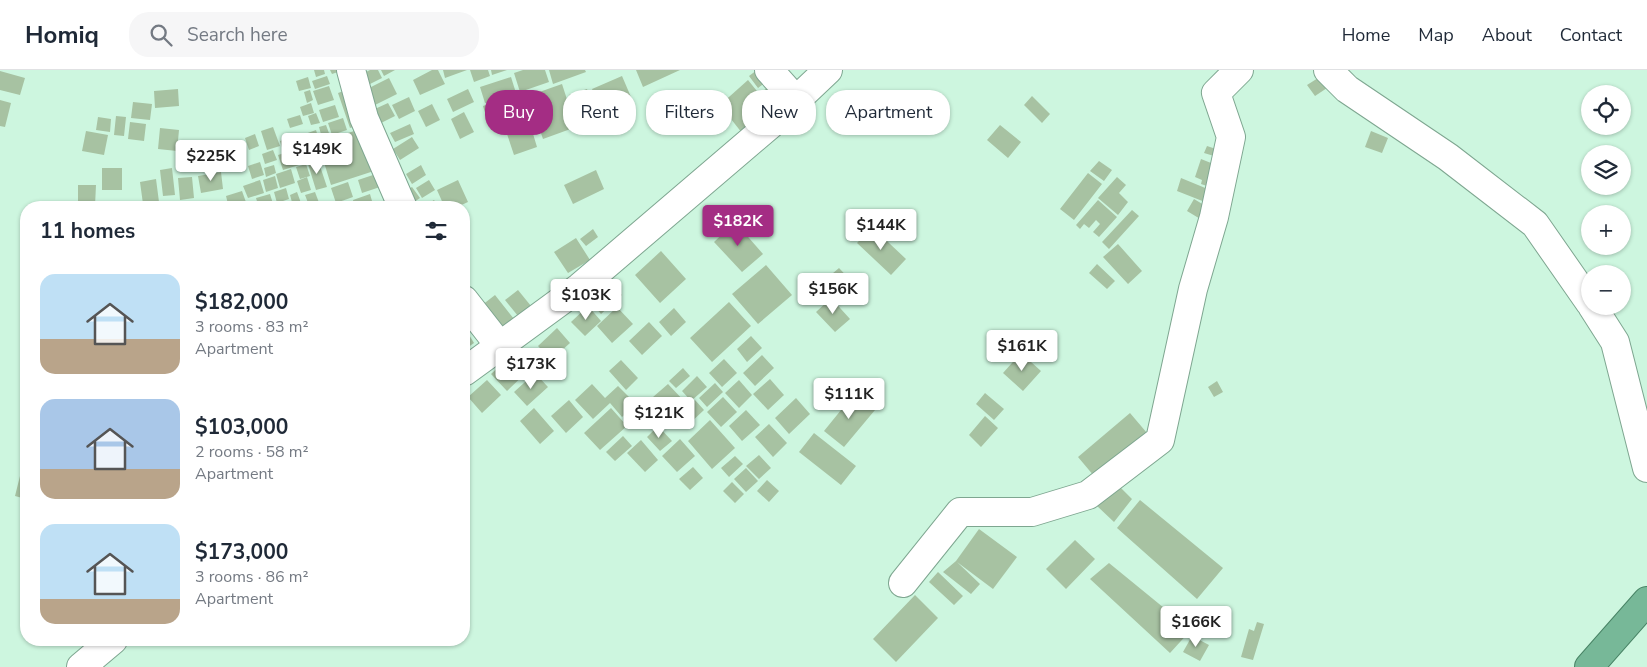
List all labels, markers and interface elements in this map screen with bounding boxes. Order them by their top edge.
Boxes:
search box [129,12,479,57]
text: Homiq [25,19,99,51]
icon: search [147,21,175,49]
text: Search here [187,22,288,48]
text: Home [1342,23,1390,47]
text: Map [1418,23,1454,47]
text: About [1482,23,1532,47]
text: Contact [1560,23,1622,47]
map controls [1581,85,1631,315]
button: locate [1581,85,1631,135]
chip: Buy [485,90,553,135]
chip: Rent [563,90,636,135]
chip: Filters [646,90,732,135]
chip: New [742,90,816,135]
chip: Apartment [826,90,950,135]
pin: $149K [282,132,352,175]
text: $149K [292,138,342,160]
pin: $225K [176,140,246,182]
text: $225K [186,145,236,167]
button: layers [1581,145,1631,195]
pin: $182K [703,204,773,247]
button: + [1581,205,1631,255]
pin: $144K [846,208,916,251]
text: $182K [713,210,763,232]
text: $144K [856,214,906,236]
text: 11 homes [40,217,135,245]
icon: filters [422,217,450,245]
button: − [1581,265,1631,315]
pin: $156K [798,272,868,315]
pin: $103K [551,278,621,321]
text: $156K [808,278,858,300]
text: $103K [561,284,611,306]
text: $182,000 [195,288,288,316]
icon: home [80,294,140,354]
text: 3 rooms · 83 m² [195,316,308,338]
pin: $161K [987,330,1057,372]
text: $161K [997,335,1047,357]
text: Apartment [195,338,273,360]
pin: $173K [496,348,566,390]
text: $173K [506,353,556,375]
pin: $111K [814,378,884,420]
text: $111K [824,383,874,405]
pin: $121K [624,396,694,439]
text: $121K [634,402,684,424]
text: $103,000 [195,413,288,441]
icon: home [80,419,140,479]
text: 2 rooms · 58 m² [195,441,308,463]
text: Apartment [195,463,273,485]
text: $173,000 [195,538,288,566]
icon: home [80,544,140,604]
text: 3 rooms · 86 m² [195,566,308,588]
text: Apartment [195,588,273,610]
pin: $166K [1161,606,1231,648]
text: $166K [1171,611,1221,633]

